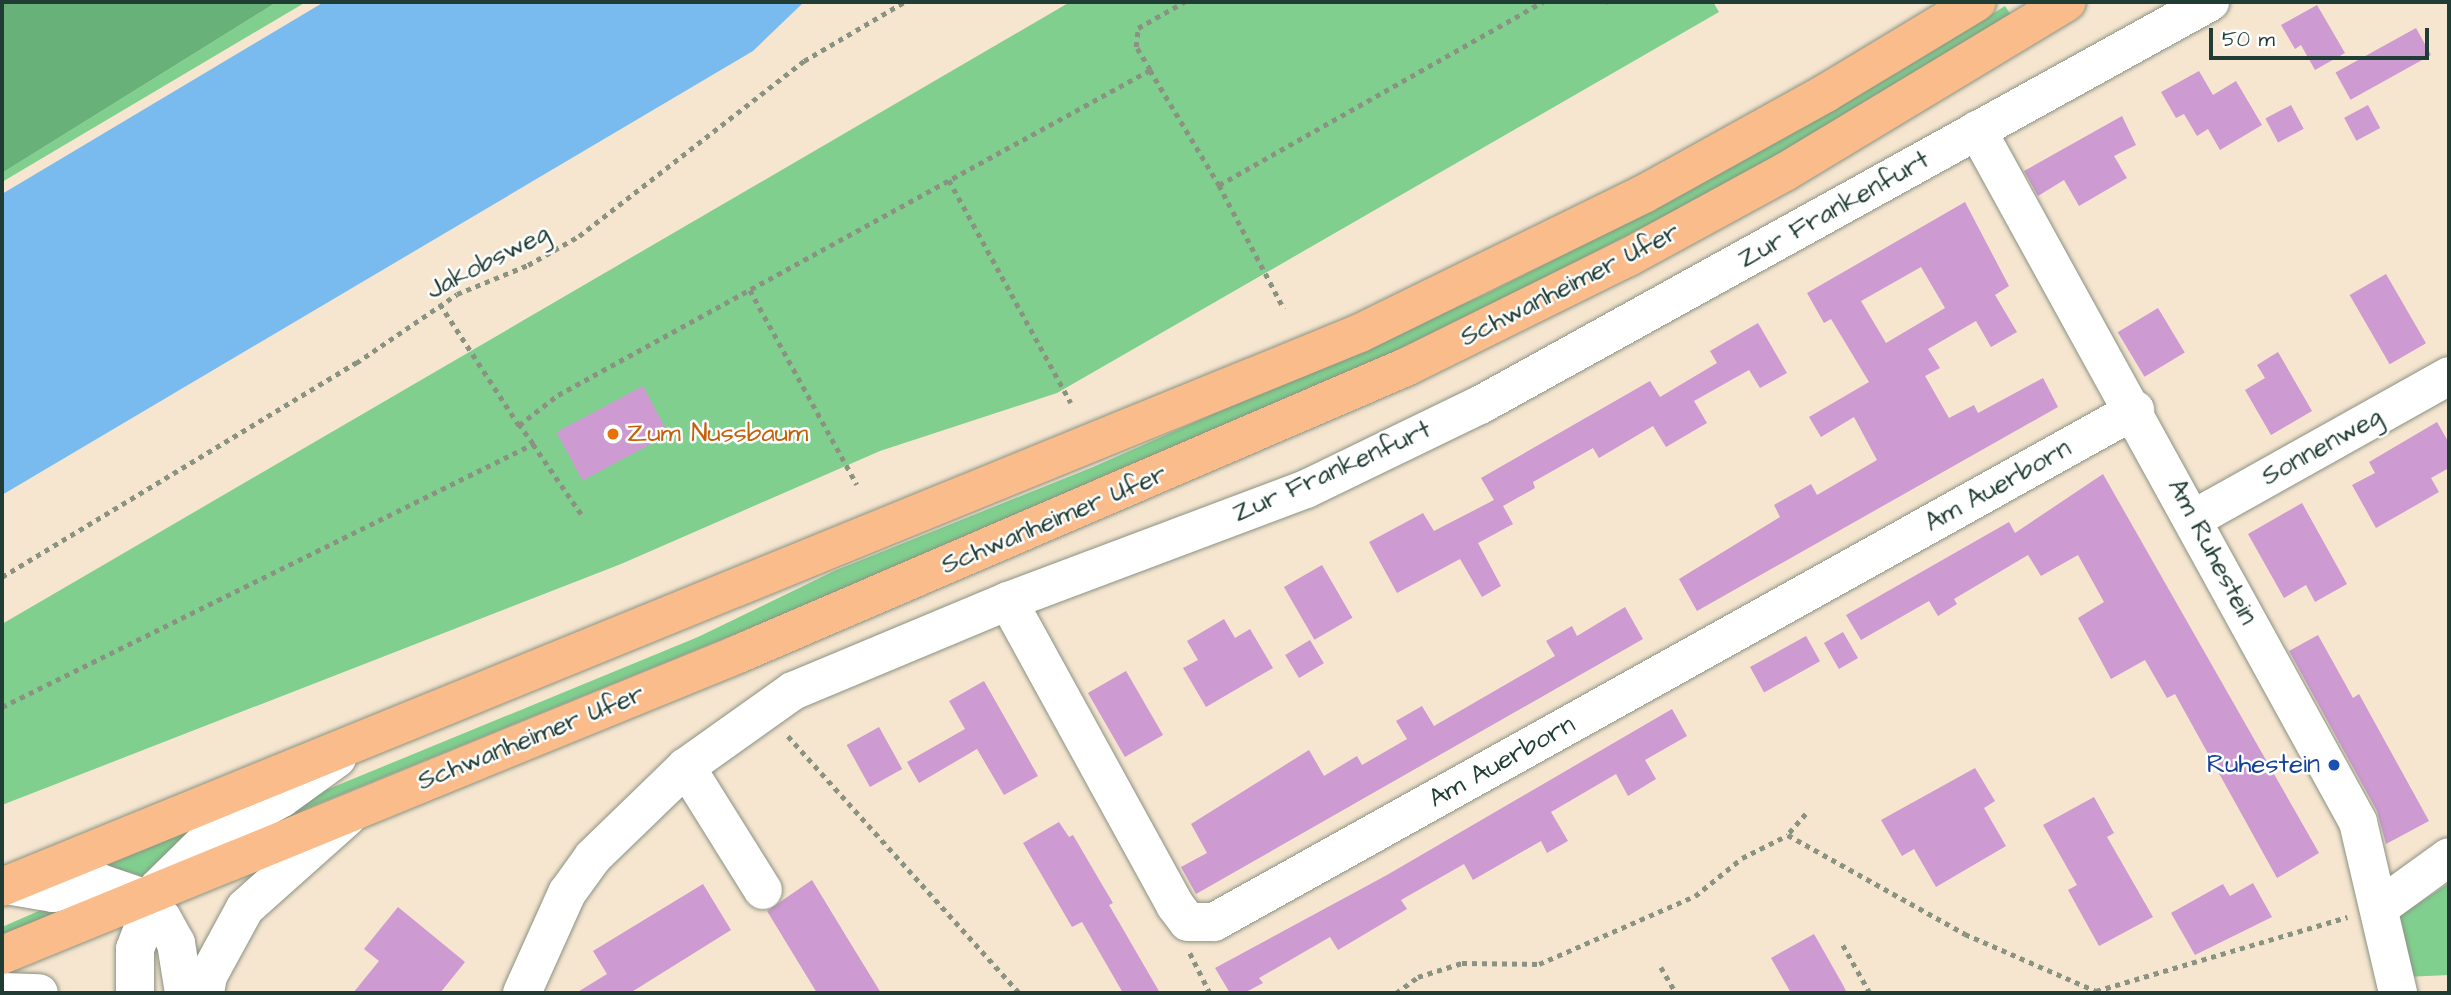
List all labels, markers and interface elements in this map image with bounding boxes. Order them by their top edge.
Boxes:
scale bar [2213,14,2434,58]
text: 50 m [2222,25,2275,54]
street label: Zur Frankenfurt [1733,145,1935,275]
street label: Schwanheimer Ufer [1455,216,1685,354]
street label: Jakobsweg [421,218,555,306]
street label: Sonnenweg [2256,401,2388,493]
street label: Zur Frankenfurt [1228,414,1436,530]
place label: Zum Nussbaum [627,418,808,450]
marker: Zum Nussbaum [605,426,621,442]
street label: Am Auerborn [1920,433,2076,539]
street label: Schwanheimer Ufer [937,458,1171,582]
street label: Am Ruhestein [2161,474,2263,630]
street label: Schwanheimer Ufer [413,678,649,798]
street label: Am Auerborn [1424,709,1580,815]
place label: Ruhestein [2207,749,2320,781]
marker: Ruhestein [2326,757,2342,773]

